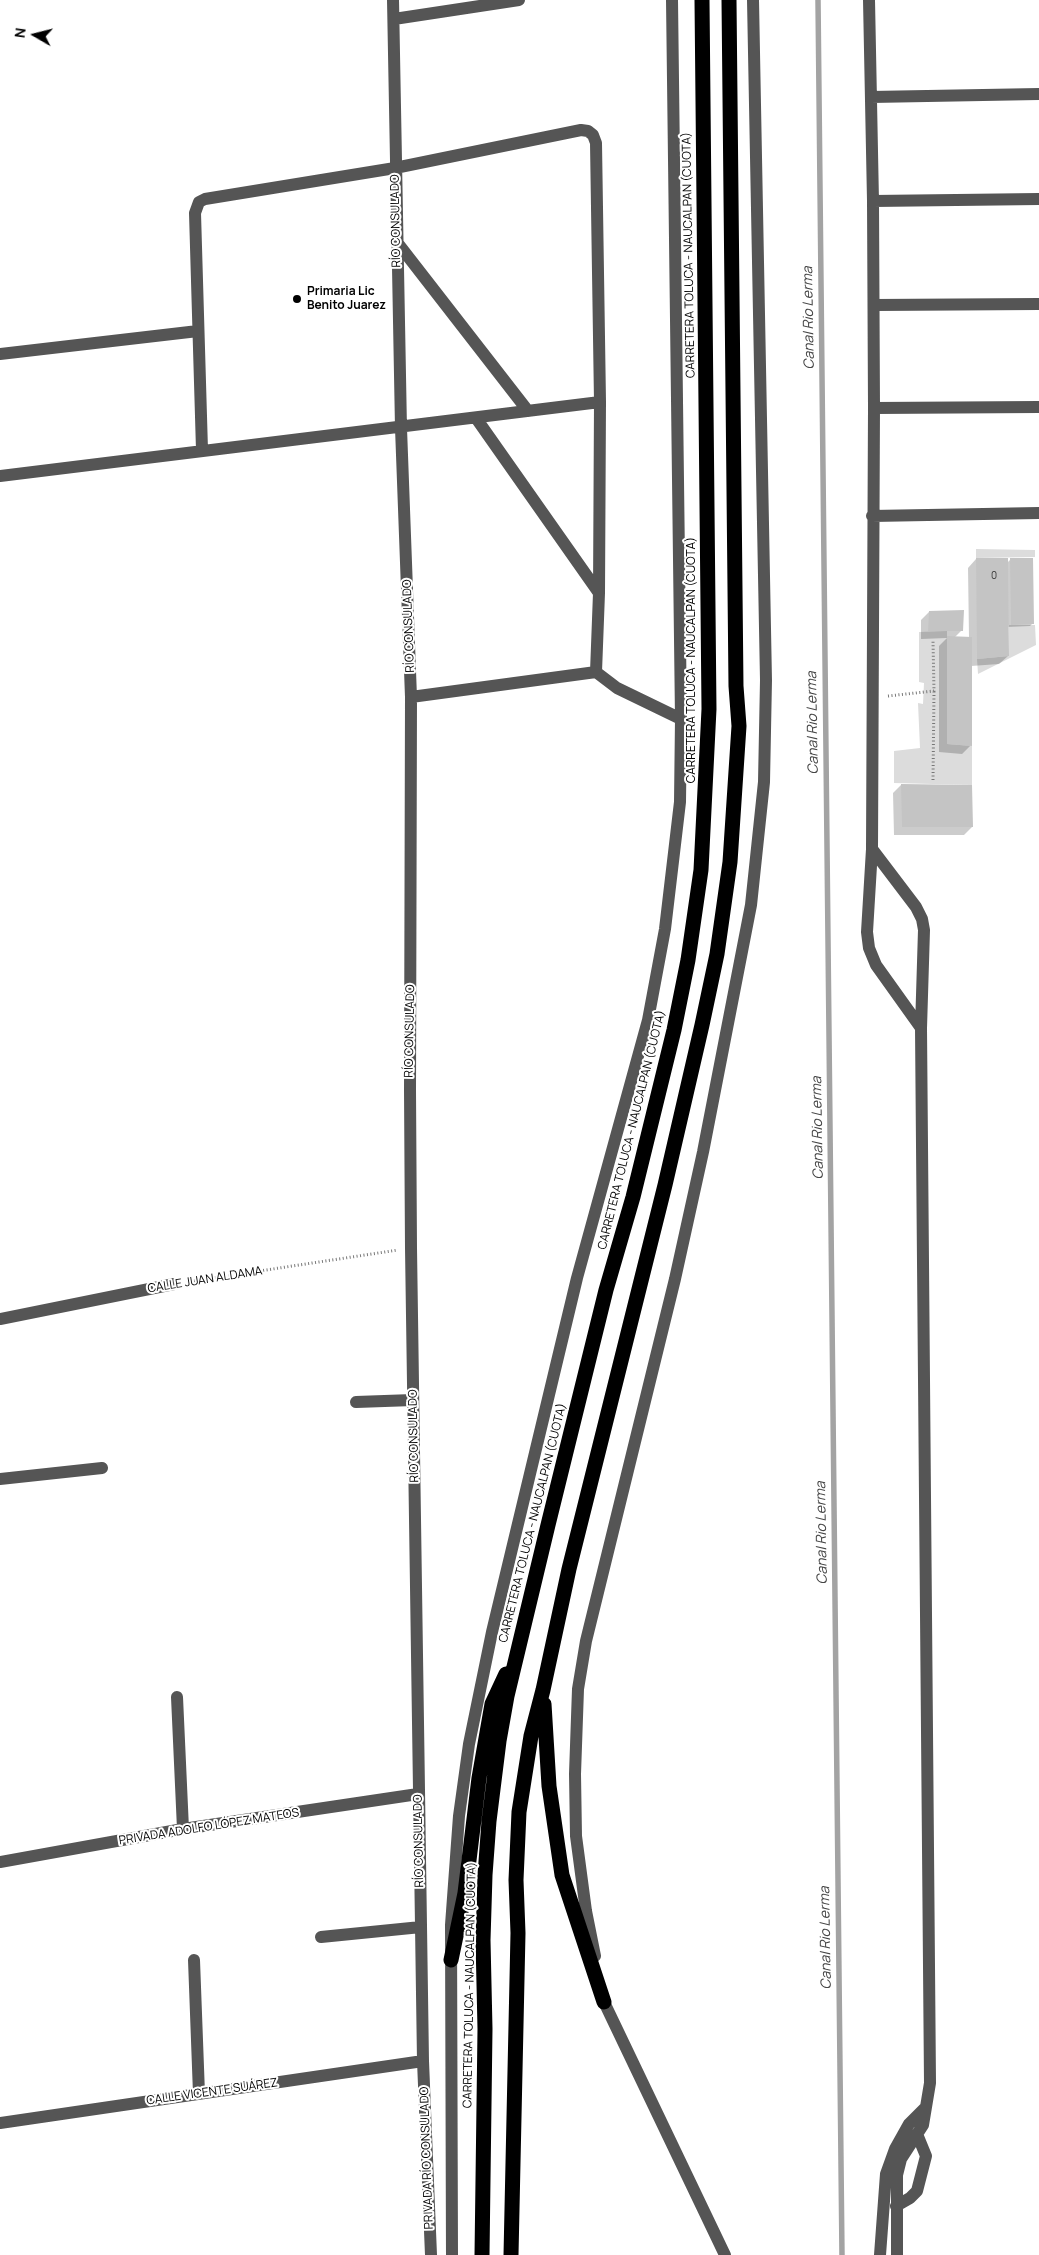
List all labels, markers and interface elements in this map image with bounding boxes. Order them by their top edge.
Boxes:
north arrow [10,10,60,60]
text: N [10,27,30,39]
street label: CARRETERA TOLUCA - NAUCALPAN (CUOTA) [680,132,698,378]
street label: RÍO CONSULADO [388,174,404,268]
water label: Canal Rio Lerma [800,266,818,370]
place label: Primaria Lic Benito Juarez [307,285,386,313]
marker: Primaria Lic Benito Juarez [291,293,303,305]
street label: CARRETERA TOLUCA - NAUCALPAN (CUOTA) [685,537,699,783]
house number: 0 [991,570,997,582]
street label: RÍO CONSULADO [400,579,418,673]
water label: Canal Rio Lerma [804,671,822,775]
street label: RÍO CONSULADO [402,984,418,1078]
street label: CARRETERA TOLUCA - NAUCALPAN (CUOTA) [595,1009,669,1251]
water label: Canal Rio Lerma [809,1076,827,1180]
street label: CALLE JUAN ALDAMA [147,1264,263,1296]
street label: RÍO CONSULADO [406,1389,422,1483]
street label: CARRETERA TOLUCA - NAUCALPAN (CUOTA) [496,1402,570,1644]
water label: Canal Rio Lerma [813,1481,831,1585]
street label: RÍO CONSULADO [411,1794,427,1888]
street label: PRIVADA ADOLFO LÓPEZ MATEOS [118,1806,300,1848]
street label: CARRETERA TOLUCA - NAUCALPAN (CUOTA) [461,1862,479,2108]
water label: Canal Rio Lerma [817,1886,835,1990]
street label: CALLE VICENTE SUÁREZ [145,2076,279,2108]
street label: PRIVADA RÍO CONSULADO [417,2086,437,2230]

